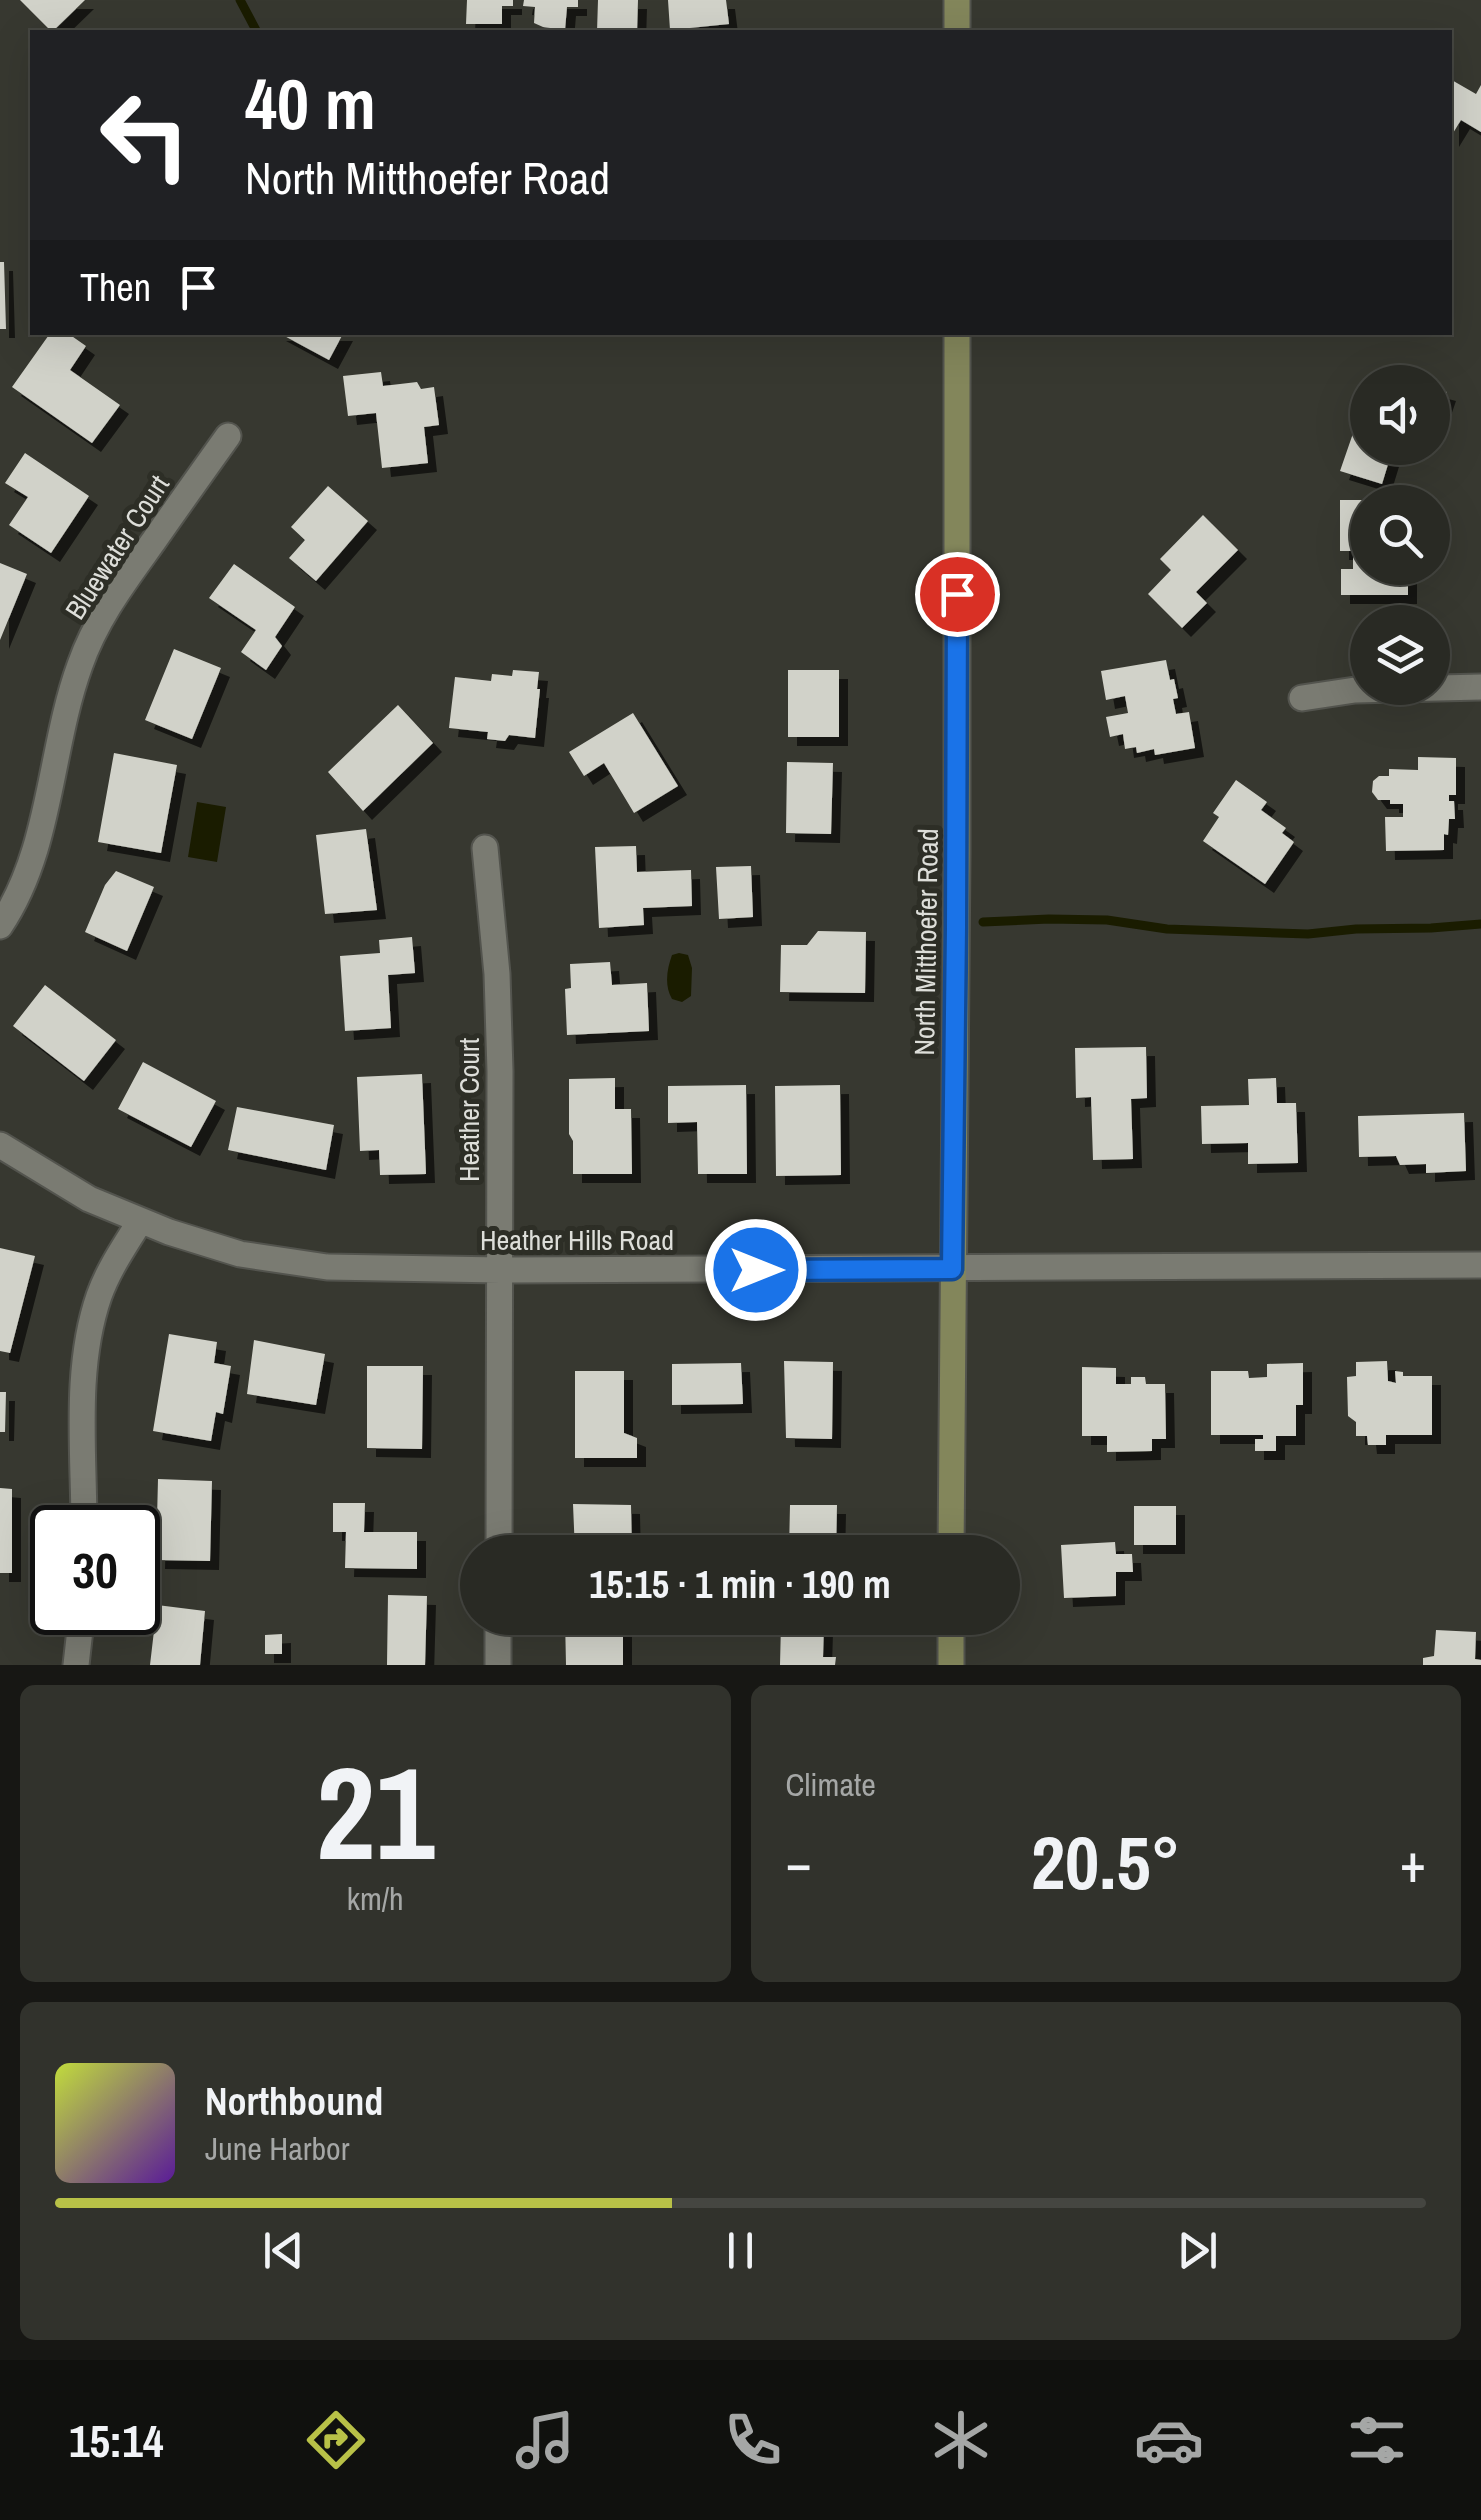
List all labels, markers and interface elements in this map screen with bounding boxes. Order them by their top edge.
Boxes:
text: 40 m [245,57,376,151]
icon: left [80,70,210,200]
text: North Mitthoefer Road [245,147,610,208]
icon: arrive [171,260,226,315]
text: Then [80,262,151,313]
map controls [1350,365,1450,705]
button: sound [1350,365,1450,465]
street label: Bluewater Court [56,468,178,626]
button: search [1350,485,1450,585]
pin [915,552,1000,637]
icon: arrive [930,567,985,622]
button: layers [1350,605,1450,705]
street label: North Mitthoefer Road [905,828,947,1056]
street label: Heather Court [450,1038,488,1182]
position arrow [704,1218,808,1322]
street label: Heather Hills Road [480,1221,674,1259]
speed limit sign: 30 [30,1505,160,1635]
text: 15:15 · 1 min · 190 m [589,1559,891,1610]
text: 21 [316,1724,435,1900]
text: Climate [786,1763,876,1806]
text: 20.5° [1031,1811,1181,1912]
text: − [786,1825,812,1899]
text: + [1400,1825,1426,1899]
text: km/h [347,1877,404,1920]
text: Northbound [205,2076,383,2127]
text: June Harbor [205,2127,349,2170]
icon: previous [256,2223,311,2278]
icon: pause [713,2223,768,2278]
icon: next [1170,2223,1225,2278]
icon: directions [301,2405,371,2475]
icon: music [510,2405,580,2475]
icon: phone [718,2405,788,2475]
icon: climate [926,2405,996,2475]
icon: car [1134,2405,1204,2475]
icon: filters [1342,2405,1412,2475]
text: 15:14 [69,2410,163,2471]

